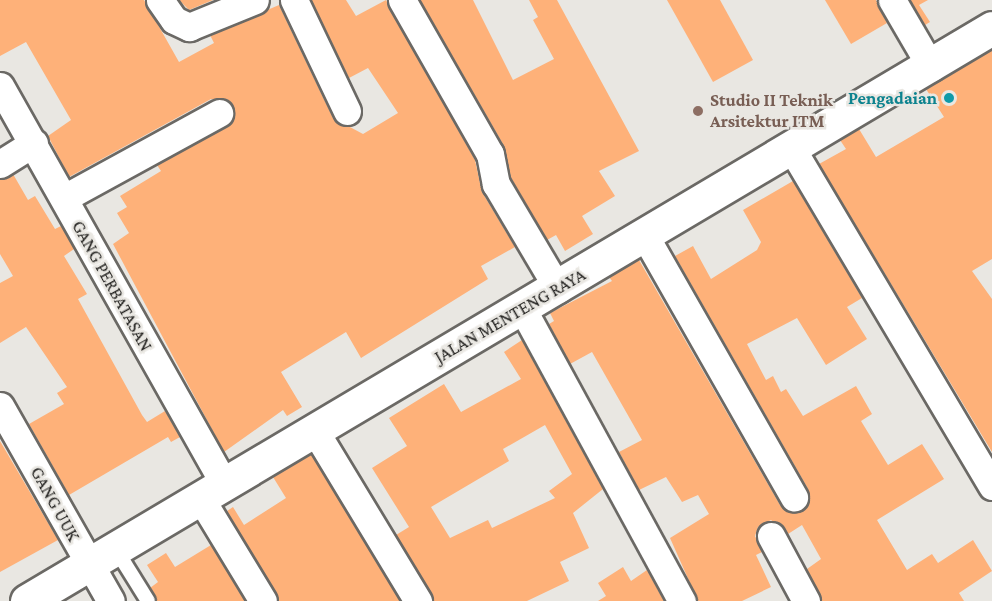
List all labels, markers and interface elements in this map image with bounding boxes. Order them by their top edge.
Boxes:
place label: Pengadaian [848,87,937,109]
place label: Studio II Teknik Arsitektur ITM [710,90,833,132]
marker: Pengadaian [942,91,956,105]
marker: Studio II Teknik Arsitektur ITM [691,104,705,118]
street label: GANG PERBATASAN [67,217,157,355]
street label: JALAN MENTENG RAYA [431,264,589,368]
street label: GANG UUK [26,463,84,545]

